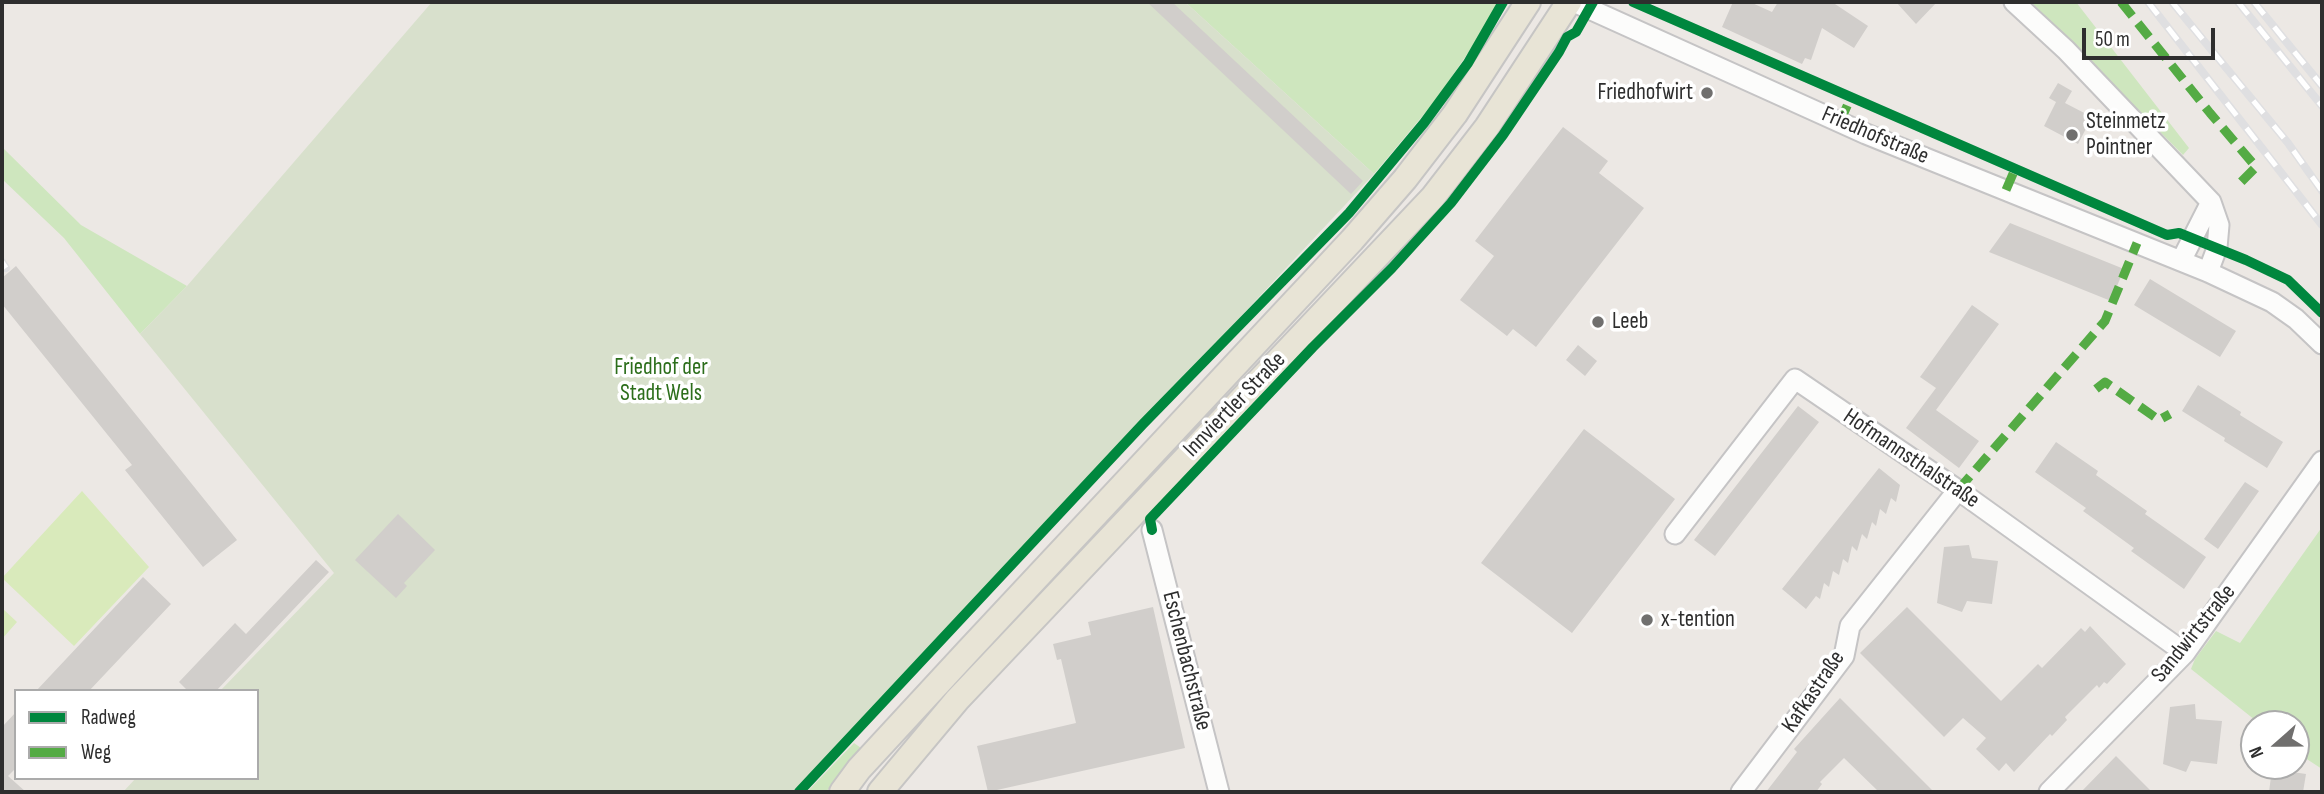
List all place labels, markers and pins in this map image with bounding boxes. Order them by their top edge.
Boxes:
place label: Friedhofwirt [1598,79,1693,107]
marker: Friedhofwirt [1699,85,1715,101]
place label: Steinmetz Pointner [2086,108,2165,162]
marker: Steinmetz Pointner [2064,127,2080,143]
place label: Leeb [1612,308,1648,336]
marker: Leeb [1590,314,1606,330]
place label: x-tention [1661,606,1735,634]
marker: x-tention [1639,612,1655,628]

